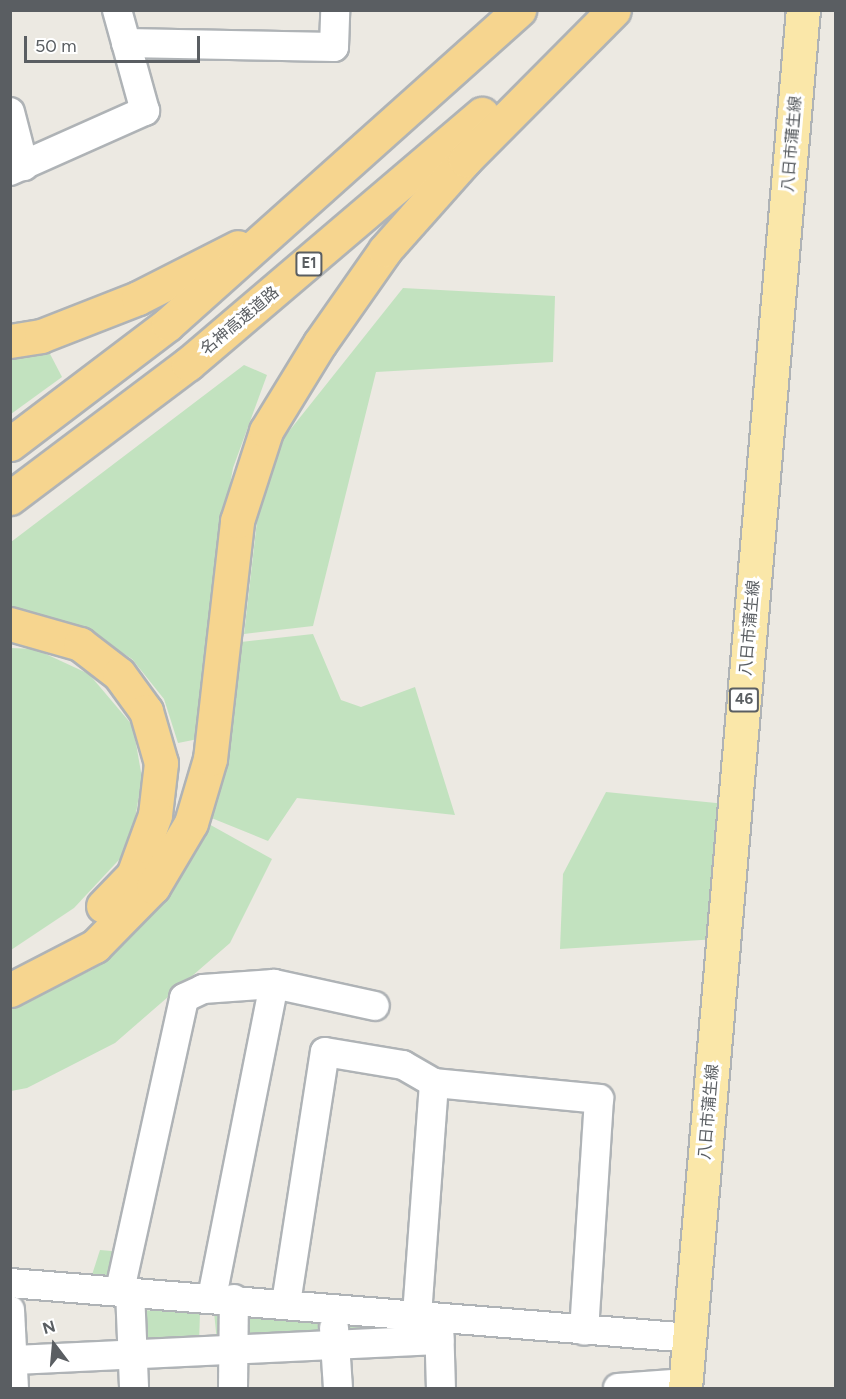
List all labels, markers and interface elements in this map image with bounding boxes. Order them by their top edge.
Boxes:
scale bar [27,24,202,62]
text: 50 m [35,35,77,57]
street label: 八日市蒲生線 [778,95,806,193]
road number: E1 [294,252,324,276]
street label: 名神高速道路 [197,283,283,359]
street label: 八日市蒲生線 [736,579,764,677]
road number: 46 [728,688,760,712]
street label: 八日市蒲生線 [695,1063,723,1161]
north arrow [24,1315,84,1375]
text: N [40,1316,57,1338]

